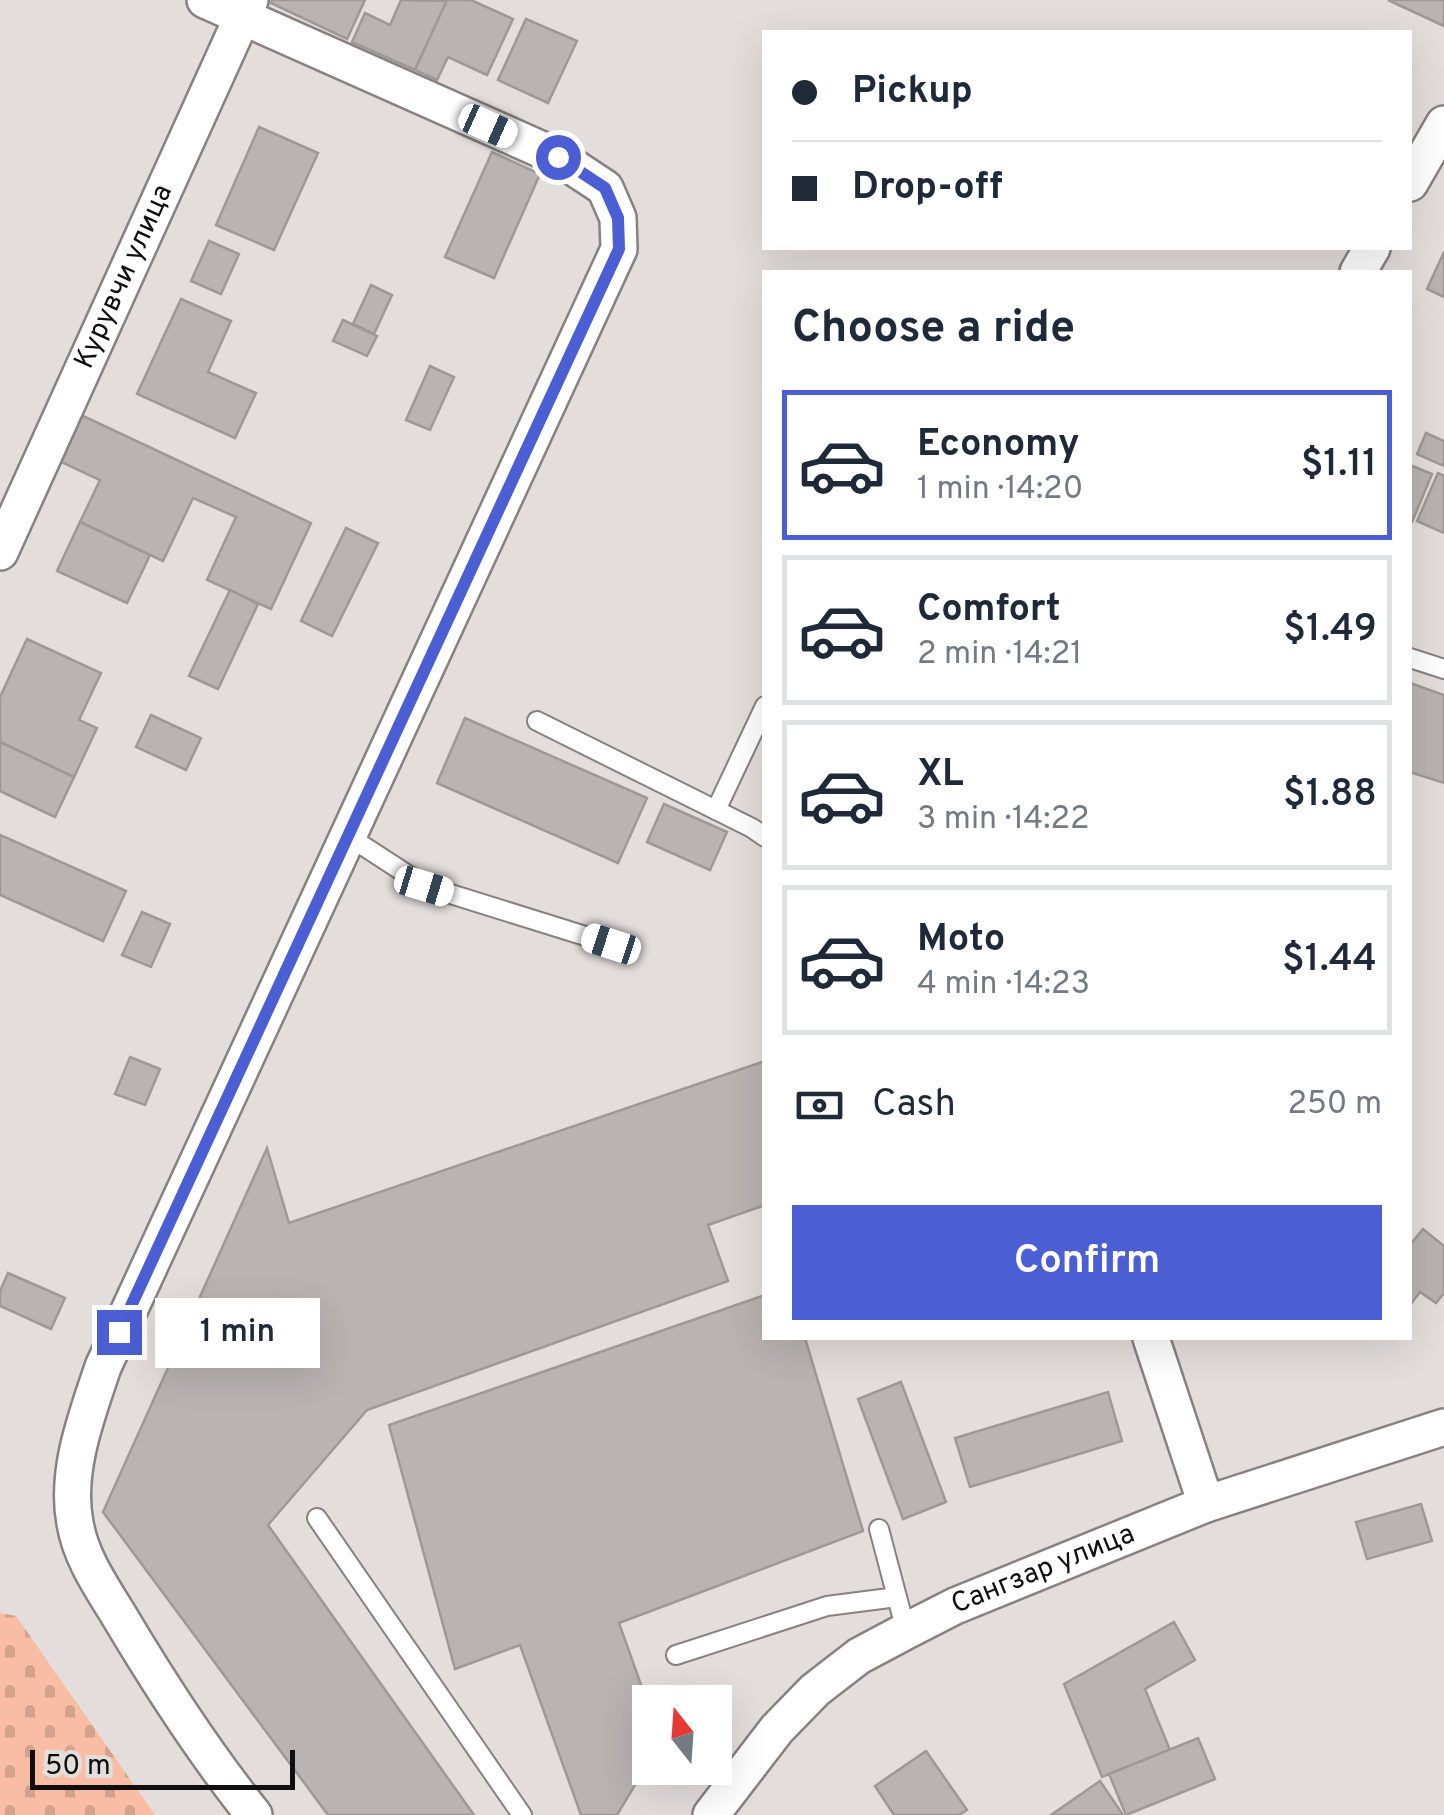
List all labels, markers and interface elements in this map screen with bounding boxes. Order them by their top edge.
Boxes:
text: Pickup [852,68,973,117]
car [454,100,522,152]
route start [536,135,581,180]
text: Drop-off [852,164,1003,213]
street label: Курувчи улица [67,179,182,375]
text: Choose a ride [792,301,1075,358]
icon: car [797,420,887,510]
text: Economy [917,421,1079,470]
text: $1.11 [1301,441,1377,490]
text: 1 min · 14:20 [917,470,1083,510]
icon: car [797,585,887,675]
text: Comfort [917,586,1061,635]
text: $1.49 [1283,606,1377,655]
text: 2 min · 14:21 [917,635,1082,675]
icon: car [797,750,887,840]
text: XL [917,751,964,800]
text: $1.88 [1283,771,1377,820]
text: 3 min · 14:22 [917,800,1090,840]
car [391,863,457,909]
icon: car [797,915,887,1005]
text: Moto [917,916,1005,965]
car [578,920,644,968]
text: $1.44 [1282,936,1377,985]
text: 4 min · 14:23 [917,965,1090,1005]
icon: cash [792,1078,847,1133]
text: Cash [872,1081,956,1130]
text: 250 m [1287,1085,1382,1125]
button: Confirm [792,1205,1382,1320]
callout: 1 min [154,1297,319,1367]
route end [97,1310,142,1355]
text: 1 min [200,1313,275,1353]
street label: Сангзар улица [946,1517,1140,1623]
north arrow [632,1685,732,1785]
map controls [632,1685,732,1785]
scale bar [30,1745,295,1790]
text: 50 m [45,1749,111,1785]

